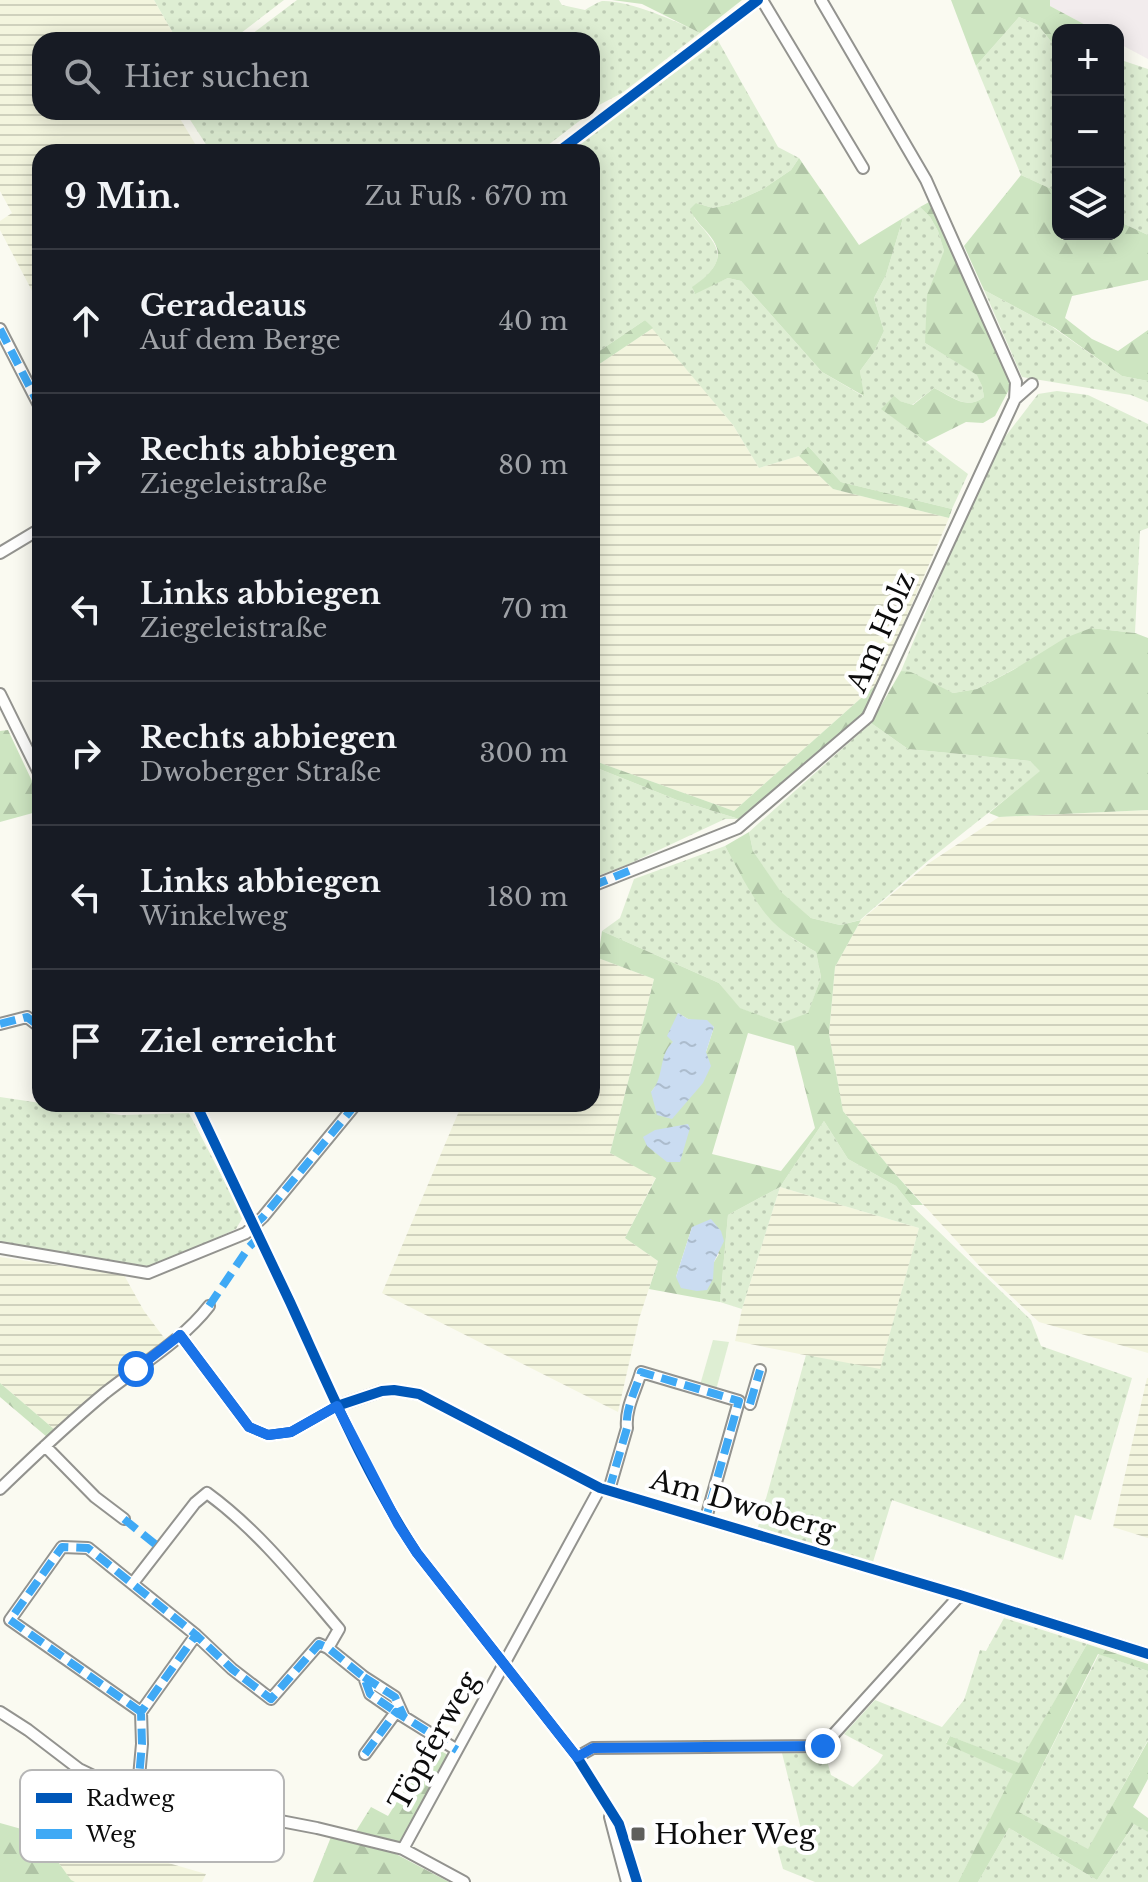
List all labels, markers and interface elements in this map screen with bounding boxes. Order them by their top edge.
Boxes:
map controls [1052,24,1124,240]
button: + [1052,24,1124,96]
search box [32,32,600,120]
icon: search [60,54,104,98]
text: Hier suchen [124,58,310,95]
button: − [1052,96,1124,168]
button: layers [1052,168,1124,240]
text: 9 Min. [64,175,181,217]
text: Zu Fuß · 670 m [365,180,568,212]
text: Geradeaus [140,287,307,324]
icon: ahead [64,299,108,343]
text: 40 m [499,305,568,337]
text: Auf dem Berge [140,324,341,356]
text: Rechts abbiegen [140,431,397,468]
icon: right [64,443,108,487]
text: 80 m [498,449,568,481]
text: Ziegeleistraße [140,468,327,500]
street label: Am Holz [839,566,923,698]
text: Links abbiegen [140,575,381,612]
icon: left [64,587,108,631]
text: 70 m [501,593,568,625]
text: Ziegeleistraße [140,612,327,644]
text: Rechts abbiegen [140,719,397,756]
icon: right [64,731,108,775]
text: 300 m [479,737,568,769]
text: Dwoberger Straße [140,756,381,788]
text: Links abbiegen [140,863,381,900]
icon: left [64,875,108,919]
text: 180 m [487,881,568,913]
text: Winkelweg [140,900,288,932]
icon: arrive [64,1019,108,1063]
text: Ziel erreicht [140,1023,336,1060]
route start [118,1351,154,1387]
street label: Am Dwoberg [646,1462,841,1548]
street label: Töpferweg [381,1664,487,1817]
route end [805,1728,841,1764]
legend [20,1770,284,1862]
text: Radweg [86,1785,175,1812]
place label: Hoher Weg [654,1817,817,1852]
text: Weg [85,1821,137,1848]
marker: Hoher Weg [629,1825,647,1843]

